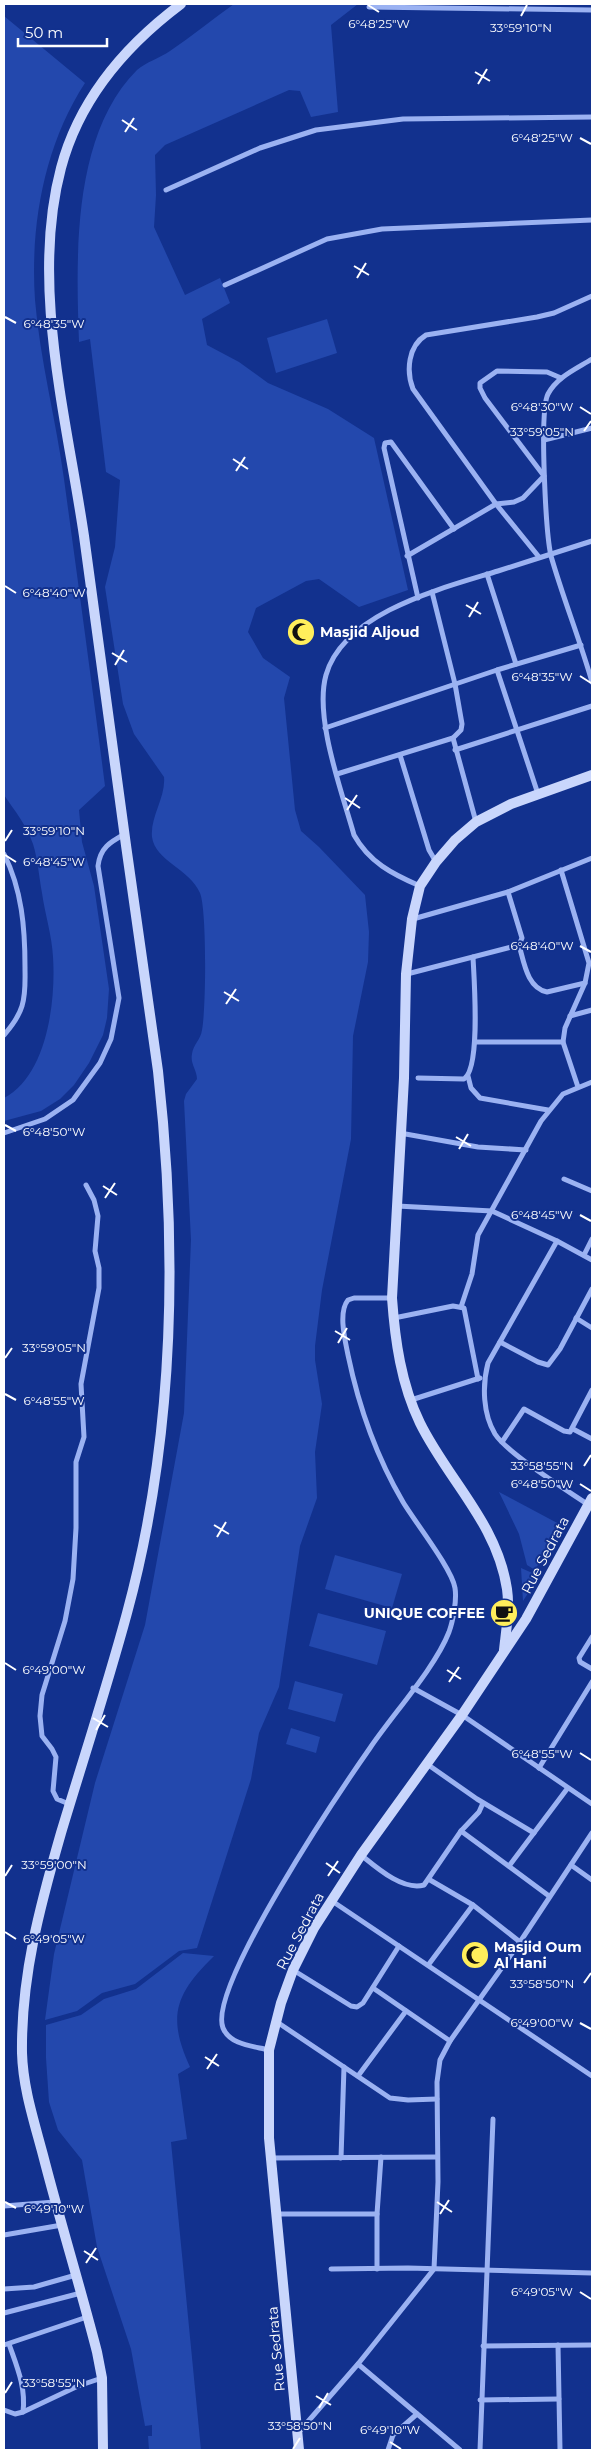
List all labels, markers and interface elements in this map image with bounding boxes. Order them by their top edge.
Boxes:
scale bar [18,15,106,47]
text: 6°48'25"W [348,16,410,31]
text: 33°59'10"N [490,20,552,35]
text: 50 m [25,23,63,42]
text: 6°48'25"W [511,130,573,145]
text: 6°48'35"W [23,316,85,331]
text: 6°48'30"W [511,399,573,414]
text: 33°59'05"N [510,424,574,439]
text: 6°48'40"W [22,585,86,600]
mosque icon: Masjid Aljoud [286,617,316,647]
place label: Masjid Aljoud [320,623,419,641]
text: 6°48'35"W [511,669,573,684]
text: 33°59'10"N [23,823,85,838]
text: 6°48'45"W [23,854,85,869]
text: 6°48'40"W [510,938,574,953]
text: 6°48'50"W [23,1124,85,1139]
text: 6°48'45"W [511,1207,573,1222]
text: 33°59'05"N [22,1340,86,1355]
text: 6°48'55"W [23,1393,85,1408]
text: 33°58'55"N [510,1458,574,1473]
text: 6°48'50"W [511,1476,573,1491]
street label: Rue Sedrata [517,1513,573,1597]
cafe icon: UNIQUE COFFEE [489,1598,519,1628]
place label: UNIQUE COFFEE [364,1604,485,1622]
text: 6°49'00"W [22,1662,86,1677]
text: 6°48'55"W [511,1746,573,1761]
text: 33°59'00"N [21,1857,87,1872]
street label: Rue Sedrata [272,1889,328,1973]
text: 6°49'05"W [23,1931,85,1946]
place label: Masjid Oum Al Hani [493,1938,582,1972]
mosque icon: Masjid Oum Al Hani [460,1940,490,1970]
text: 33°58'50"N [510,1976,574,1991]
text: 6°49'00"W [510,2015,574,2030]
text: 6°49'10"W [24,2201,84,2216]
text: 6°49'05"W [511,2284,573,2299]
street label: Rue Sedrata [263,2306,289,2392]
text: 33°58'55"N [22,2375,86,2390]
text: 33°58'50"N [268,2418,332,2433]
text: 6°49'10"W [360,2422,420,2437]

